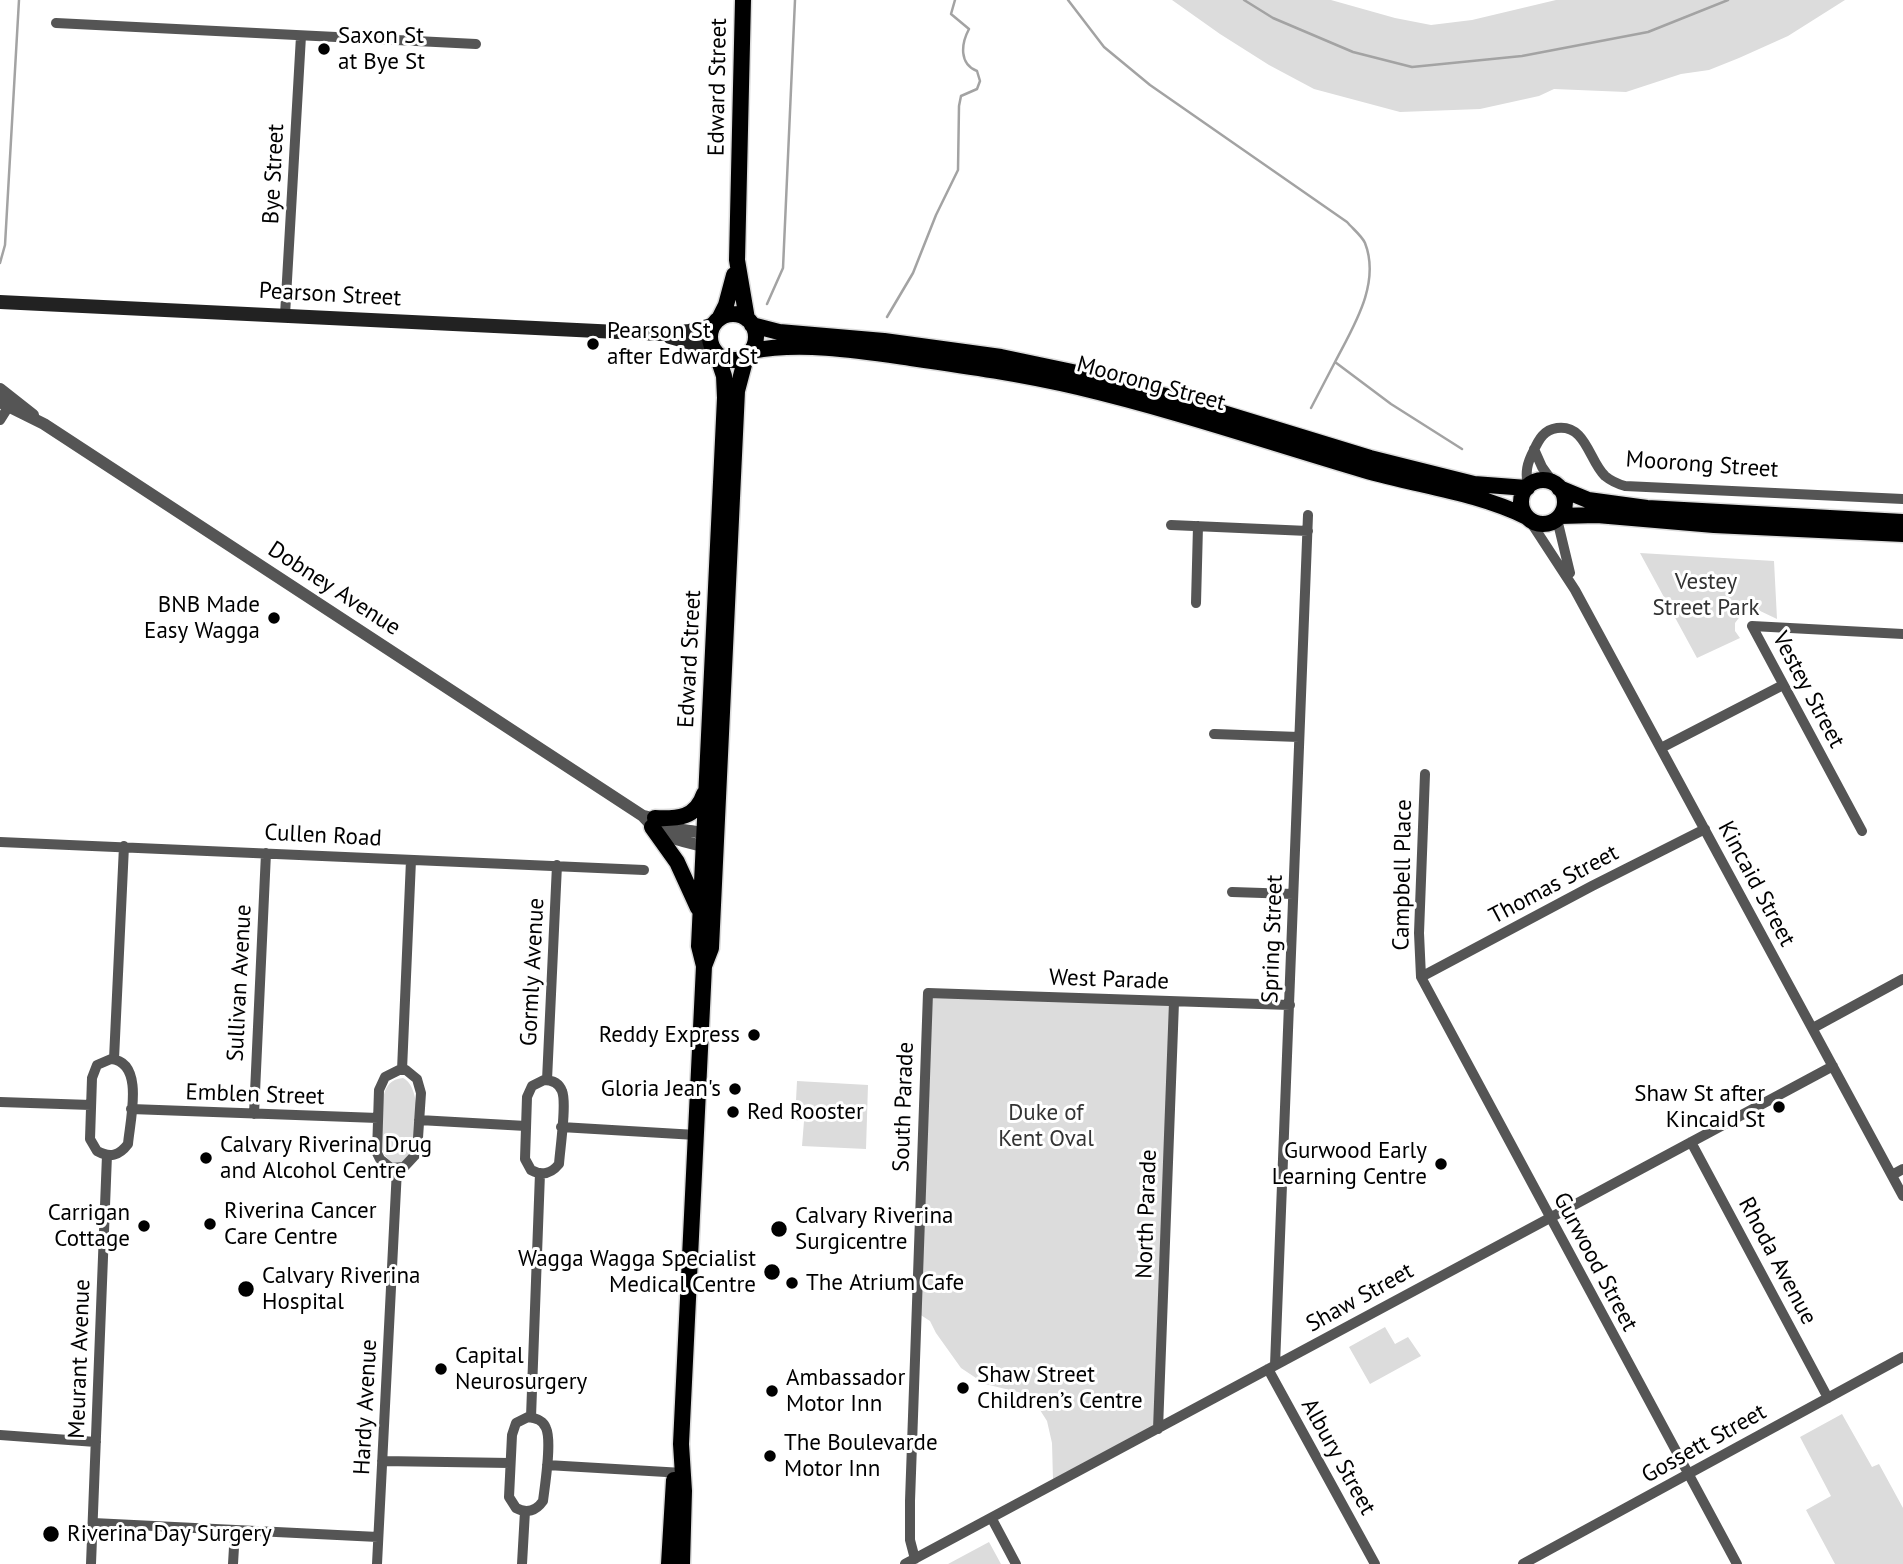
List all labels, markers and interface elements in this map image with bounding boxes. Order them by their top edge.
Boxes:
street label: Edward Street [703,18,733,156]
place label: Saxon St at Bye St [338,22,425,76]
marker: Saxon St at Bye St [316,41,332,57]
street label: Bye Street [258,123,290,225]
street label: Pearson Street [258,277,402,313]
place label: Pearson St after Edward St [607,317,758,371]
marker: Pearson St after Edward St [585,336,601,352]
street label: Moorong Street [1074,351,1228,417]
street label: Moorong Street [1625,446,1779,484]
street label: Dobney Avenue [263,536,405,642]
park label: Vestey Street Park [1652,568,1760,622]
street label: Edward Street [673,589,707,729]
place label: BNB Made Easy Wagga [144,591,260,645]
marker: BNB Made Easy Wagga [266,610,282,626]
street label: Vestey Street [1766,627,1850,753]
street label: Campbell Place [1388,799,1418,951]
street label: Kincaid Street [1711,817,1801,951]
street label: Cullen Road [264,819,382,853]
street label: Thomas Street [1485,839,1623,931]
street label: Spring Street [1257,874,1289,1004]
street label: Gormly Avenue [515,897,551,1047]
street label: Sullivan Avenue [222,904,258,1062]
street label: West Parade [1048,964,1170,996]
place label: Reddy Express [599,1021,740,1049]
marker: Reddy Express [746,1027,762,1043]
street label: South Parade [888,1041,920,1173]
place label: Gloria Jean's [601,1075,721,1103]
street label: Emblen Street [185,1079,325,1111]
place label: Shaw St after Kincaid St [1634,1080,1765,1134]
marker: Gloria Jean's [727,1081,743,1097]
place label: Red Rooster [747,1098,864,1126]
park label: Duke of Kent Oval [998,1099,1094,1153]
marker: Shaw St after Kincaid St [1771,1099,1787,1115]
marker: Red Rooster [725,1104,741,1120]
place label: Calvary Riverina Drug and Alcohol Centre [220,1131,432,1185]
place label: Gurwood Early Learning Centre [1272,1137,1427,1191]
street label: North Parade [1131,1149,1163,1279]
marker: Calvary Riverina Drug and Alcohol Centre [198,1150,214,1166]
marker: Gurwood Early Learning Centre [1433,1156,1449,1172]
street label: Gurwood Street [1547,1188,1643,1336]
street label: Rhoda Avenue [1732,1193,1822,1329]
place label: Riverina Cancer Care Centre [224,1197,377,1251]
place label: Carrigan Cottage [48,1199,130,1253]
place label: Calvary Riverina Surgicentre [795,1202,953,1256]
marker: Riverina Cancer Care Centre [202,1216,218,1232]
marker: Carrigan Cottage [136,1218,152,1234]
marker: Calvary Riverina Surgicentre [769,1219,789,1239]
place label: Wagga Wagga Specialist Medical Centre [518,1245,756,1299]
street label: Shaw Street [1302,1257,1418,1339]
place label: Calvary Riverina Hospital [262,1262,420,1316]
marker: Wagga Wagga Specialist Medical Centre [762,1262,782,1282]
place label: The Atrium Cafe [806,1269,964,1297]
marker: The Atrium Cafe [784,1275,800,1291]
street label: Meurant Avenue [63,1279,97,1439]
marker: Calvary Riverina Hospital [236,1279,256,1299]
street label: Hardy Avenue [349,1338,383,1476]
place label: Capital Neurosurgery [455,1342,587,1396]
marker: Capital Neurosurgery [433,1361,449,1377]
place label: Shaw Street Children’s Centre [977,1361,1143,1415]
place label: Ambassador Motor Inn [786,1364,905,1418]
marker: Shaw Street Children’s Centre [955,1380,971,1396]
marker: Ambassador Motor Inn [764,1383,780,1399]
street label: Albury Street [1295,1394,1381,1520]
street label: Gossett Street [1637,1398,1771,1490]
place label: The Boulevarde Motor Inn [784,1429,938,1483]
marker: The Boulevarde Motor Inn [762,1448,778,1464]
place label: Riverina Day Surgery [67,1520,272,1548]
marker: Riverina Day Surgery [41,1524,61,1544]

